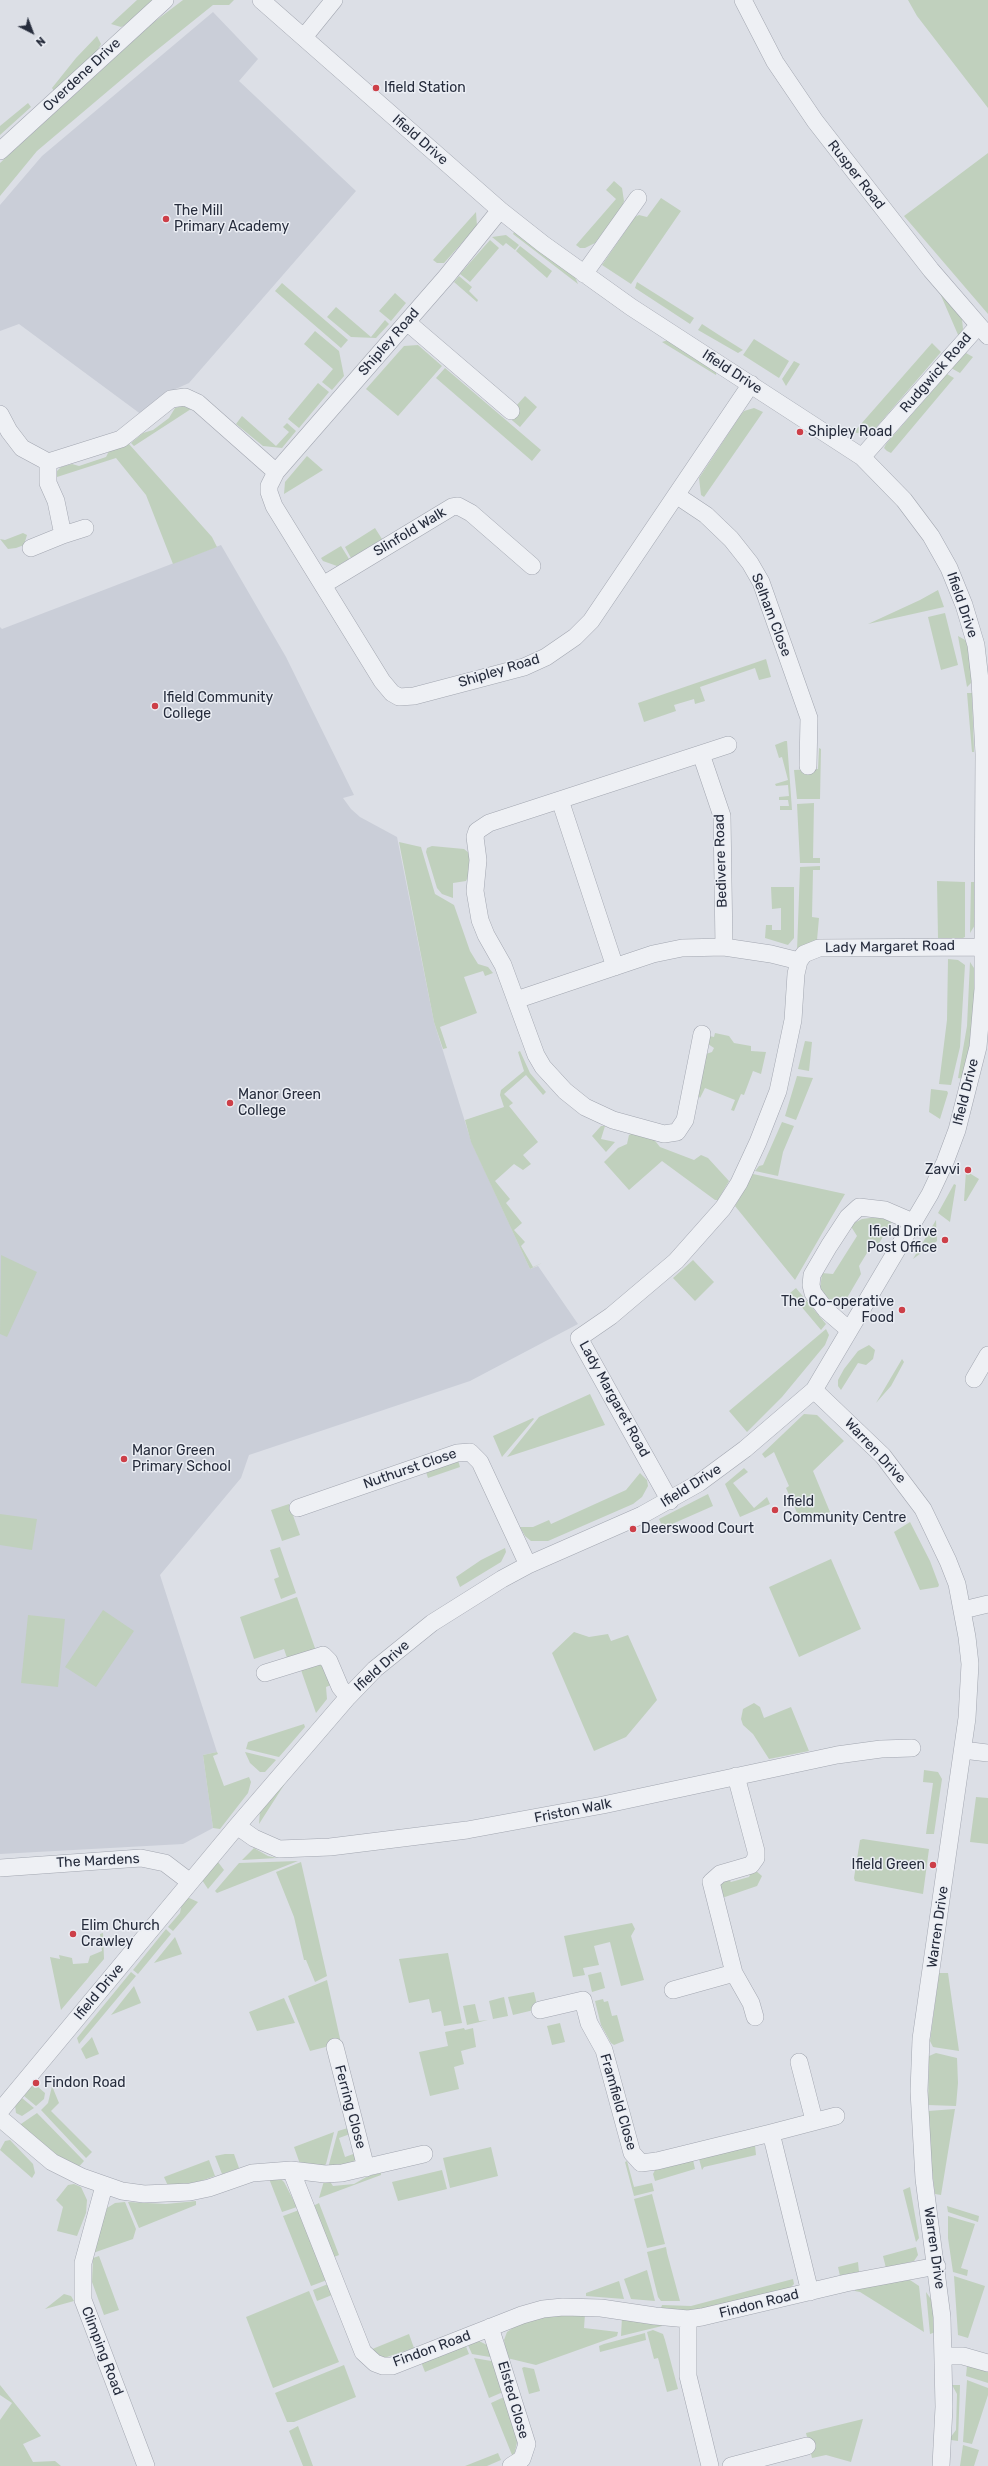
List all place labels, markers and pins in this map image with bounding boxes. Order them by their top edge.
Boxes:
place label: Ifield Station [384,80,466,96]
marker: Ifield Station [371,83,381,93]
place label: The Mill Primary Academy [174,203,289,236]
marker: The Mill Primary Academy [161,214,171,224]
place label: Shipley Road [808,424,892,440]
marker: Shipley Road [795,427,805,437]
place label: Ifield Community College [163,690,273,722]
marker: Ifield Community College [150,701,160,711]
place label: Manor Green College [238,1087,321,1120]
marker: Manor Green College [225,1098,235,1108]
place label: Zavvi [925,1162,960,1178]
marker: Zavvi [963,1165,973,1175]
place label: Ifield Drive Post Office [867,1224,937,1256]
marker: Ifield Drive Post Office [940,1235,950,1245]
place label: The Co-operative Food [781,1294,894,1326]
marker: The Co-operative Food [897,1305,907,1315]
place label: Manor Green Primary School [132,1443,231,1476]
marker: Manor Green Primary School [119,1454,129,1464]
place label: Ifield Community Centre [783,1494,906,1526]
marker: Ifield Community Centre [770,1505,780,1515]
place label: Deerswood Court [641,1521,754,1537]
marker: Deerswood Court [628,1524,638,1534]
place label: Ifield Green [852,1857,925,1873]
marker: Ifield Green [928,1860,938,1870]
place label: Elim Church Crawley [81,1918,160,1950]
marker: Elim Church Crawley [68,1929,78,1939]
place label: Findon Road [44,2075,126,2091]
marker: Findon Road [31,2078,41,2088]

